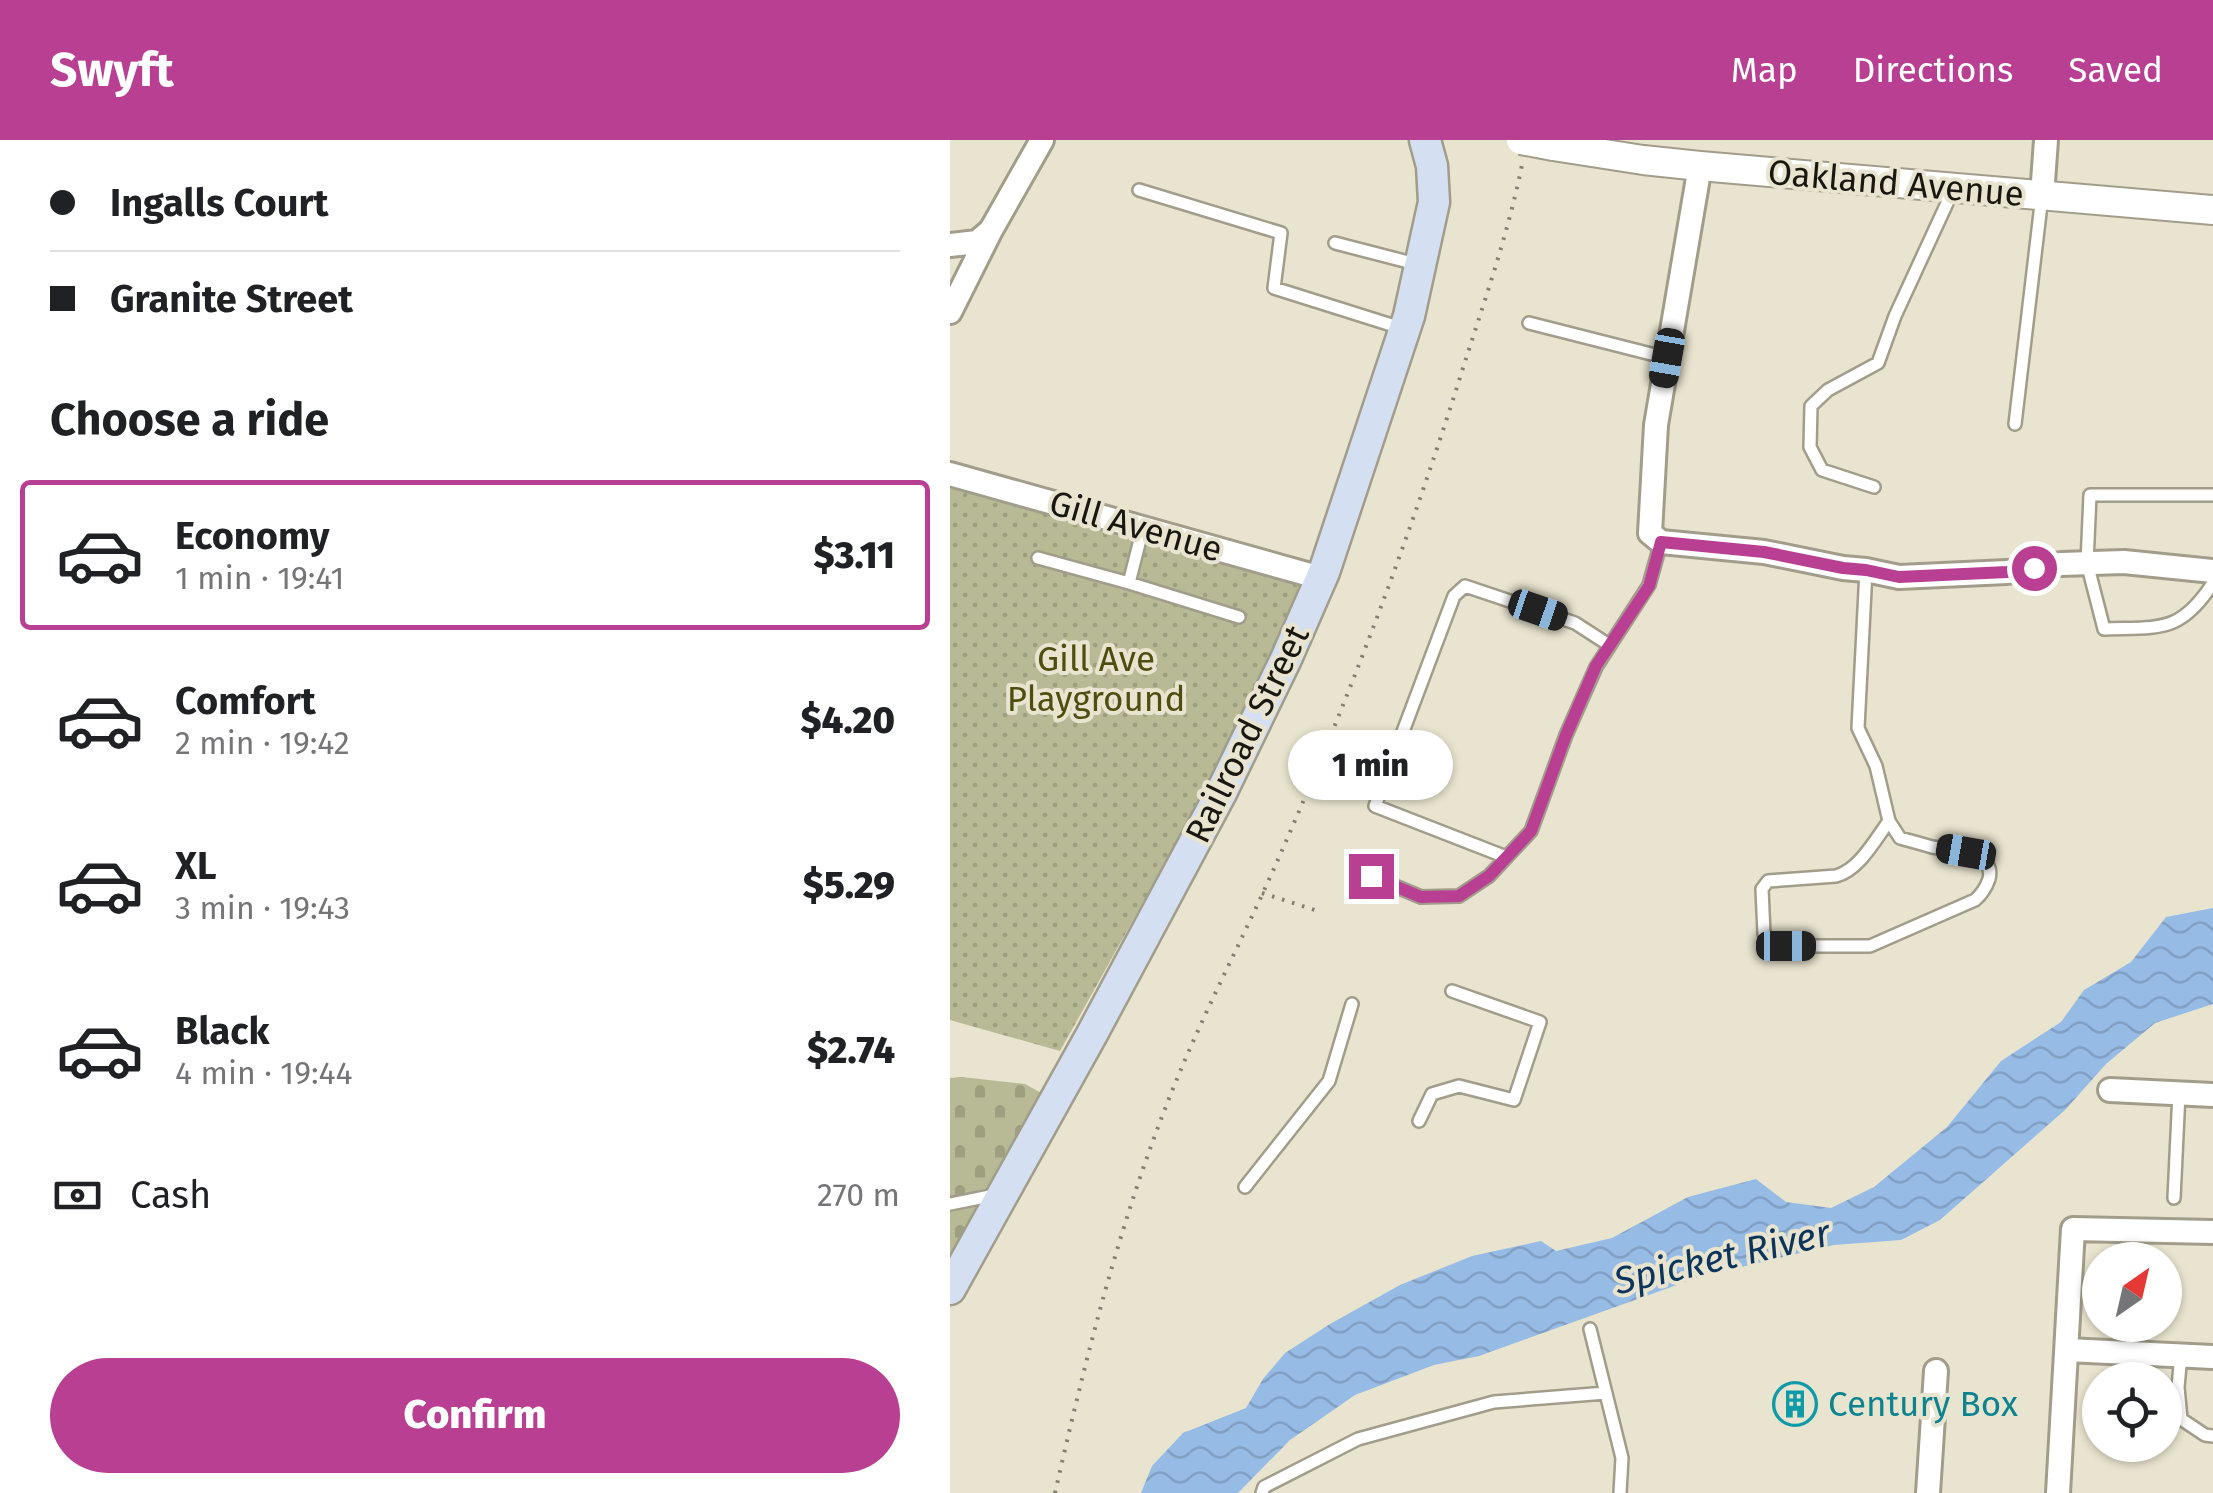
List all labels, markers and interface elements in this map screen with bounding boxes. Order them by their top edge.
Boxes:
text: Swyft [50,41,174,99]
text: Map [1731,49,1798,91]
text: Directions [1853,49,2013,91]
text: Saved [2068,49,2163,91]
street label: Oakland Avenue [1766,151,2026,215]
text: Ingalls Court [110,180,328,226]
text: Granite Street [110,276,353,322]
car [1647,326,1687,390]
text: Choose a ride [50,393,329,447]
street label: Gill Avenue [1045,481,1227,571]
icon: car [55,510,145,600]
text: Economy [175,513,330,559]
text: $3.11 [813,532,895,578]
route start [2012,546,2057,591]
text: 1 min · 19:41 [175,559,344,597]
car [1505,586,1571,634]
street label: Railroad Street [1176,618,1318,850]
park label: Gill Ave Playground [1007,638,1185,720]
icon: car [55,675,145,765]
text: Comfort [175,678,316,724]
text: $4.20 [800,697,895,743]
text: 2 min · 19:42 [175,724,350,762]
callout: 1 min [1288,731,1454,801]
text: 1 min [1332,746,1409,784]
car [1934,832,1998,872]
icon: car [55,840,145,930]
text: XL [175,843,217,889]
route end [1349,854,1394,899]
text: $5.29 [803,862,895,908]
text: 3 min · 19:43 [175,889,350,927]
car [1756,931,1816,961]
icon: car [55,1005,145,1095]
text: Black [175,1008,270,1054]
text: $2.74 [807,1027,895,1073]
text: 4 min · 19:44 [175,1054,353,1092]
icon: cash [50,1168,105,1223]
text: Cash [130,1172,211,1218]
text: 270 m [817,1176,900,1214]
water label: Spicket River [1608,1209,1836,1304]
north arrow [2082,1242,2182,1342]
map controls [2082,1242,2182,1462]
button: Confirm [50,1358,900,1473]
button: locate [2082,1362,2182,1462]
building icon: Century Box [1772,1381,1818,1427]
place label: Century Box [1828,1383,2018,1425]

